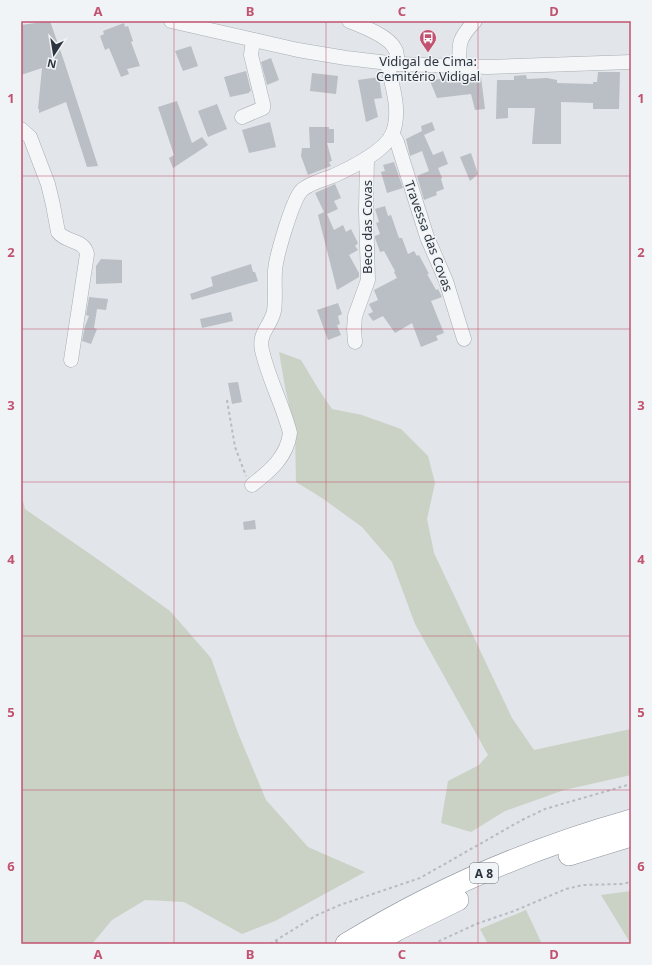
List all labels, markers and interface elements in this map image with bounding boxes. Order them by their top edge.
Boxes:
text: A [94,2,103,20]
text: B [246,2,254,20]
text: C [398,2,406,20]
text: D [549,2,559,20]
bus stop icon: Vidigal de Cima: Cemitério Vidigal [418,28,438,53]
north arrow [34,34,74,74]
place label: Vidigal de Cima: Cemitério Vidigal [376,52,480,85]
text: N [46,56,58,73]
text: 1 [7,89,15,107]
text: 1 [637,89,645,107]
street label: Travessa das Covas [401,178,457,294]
street label: Beco das Covas [358,180,376,274]
text: 2 [7,243,15,261]
text: 2 [637,243,645,261]
text: 3 [7,396,15,414]
text: 3 [637,396,645,414]
text: 4 [7,550,15,568]
text: 4 [637,550,645,568]
text: 5 [7,703,15,721]
text: 5 [637,703,645,721]
text: 6 [7,857,15,875]
text: 6 [637,857,645,875]
road number: A 8 [470,863,498,883]
text: A [94,945,103,963]
text: B [246,945,254,963]
text: C [398,945,406,963]
text: D [549,945,559,963]

